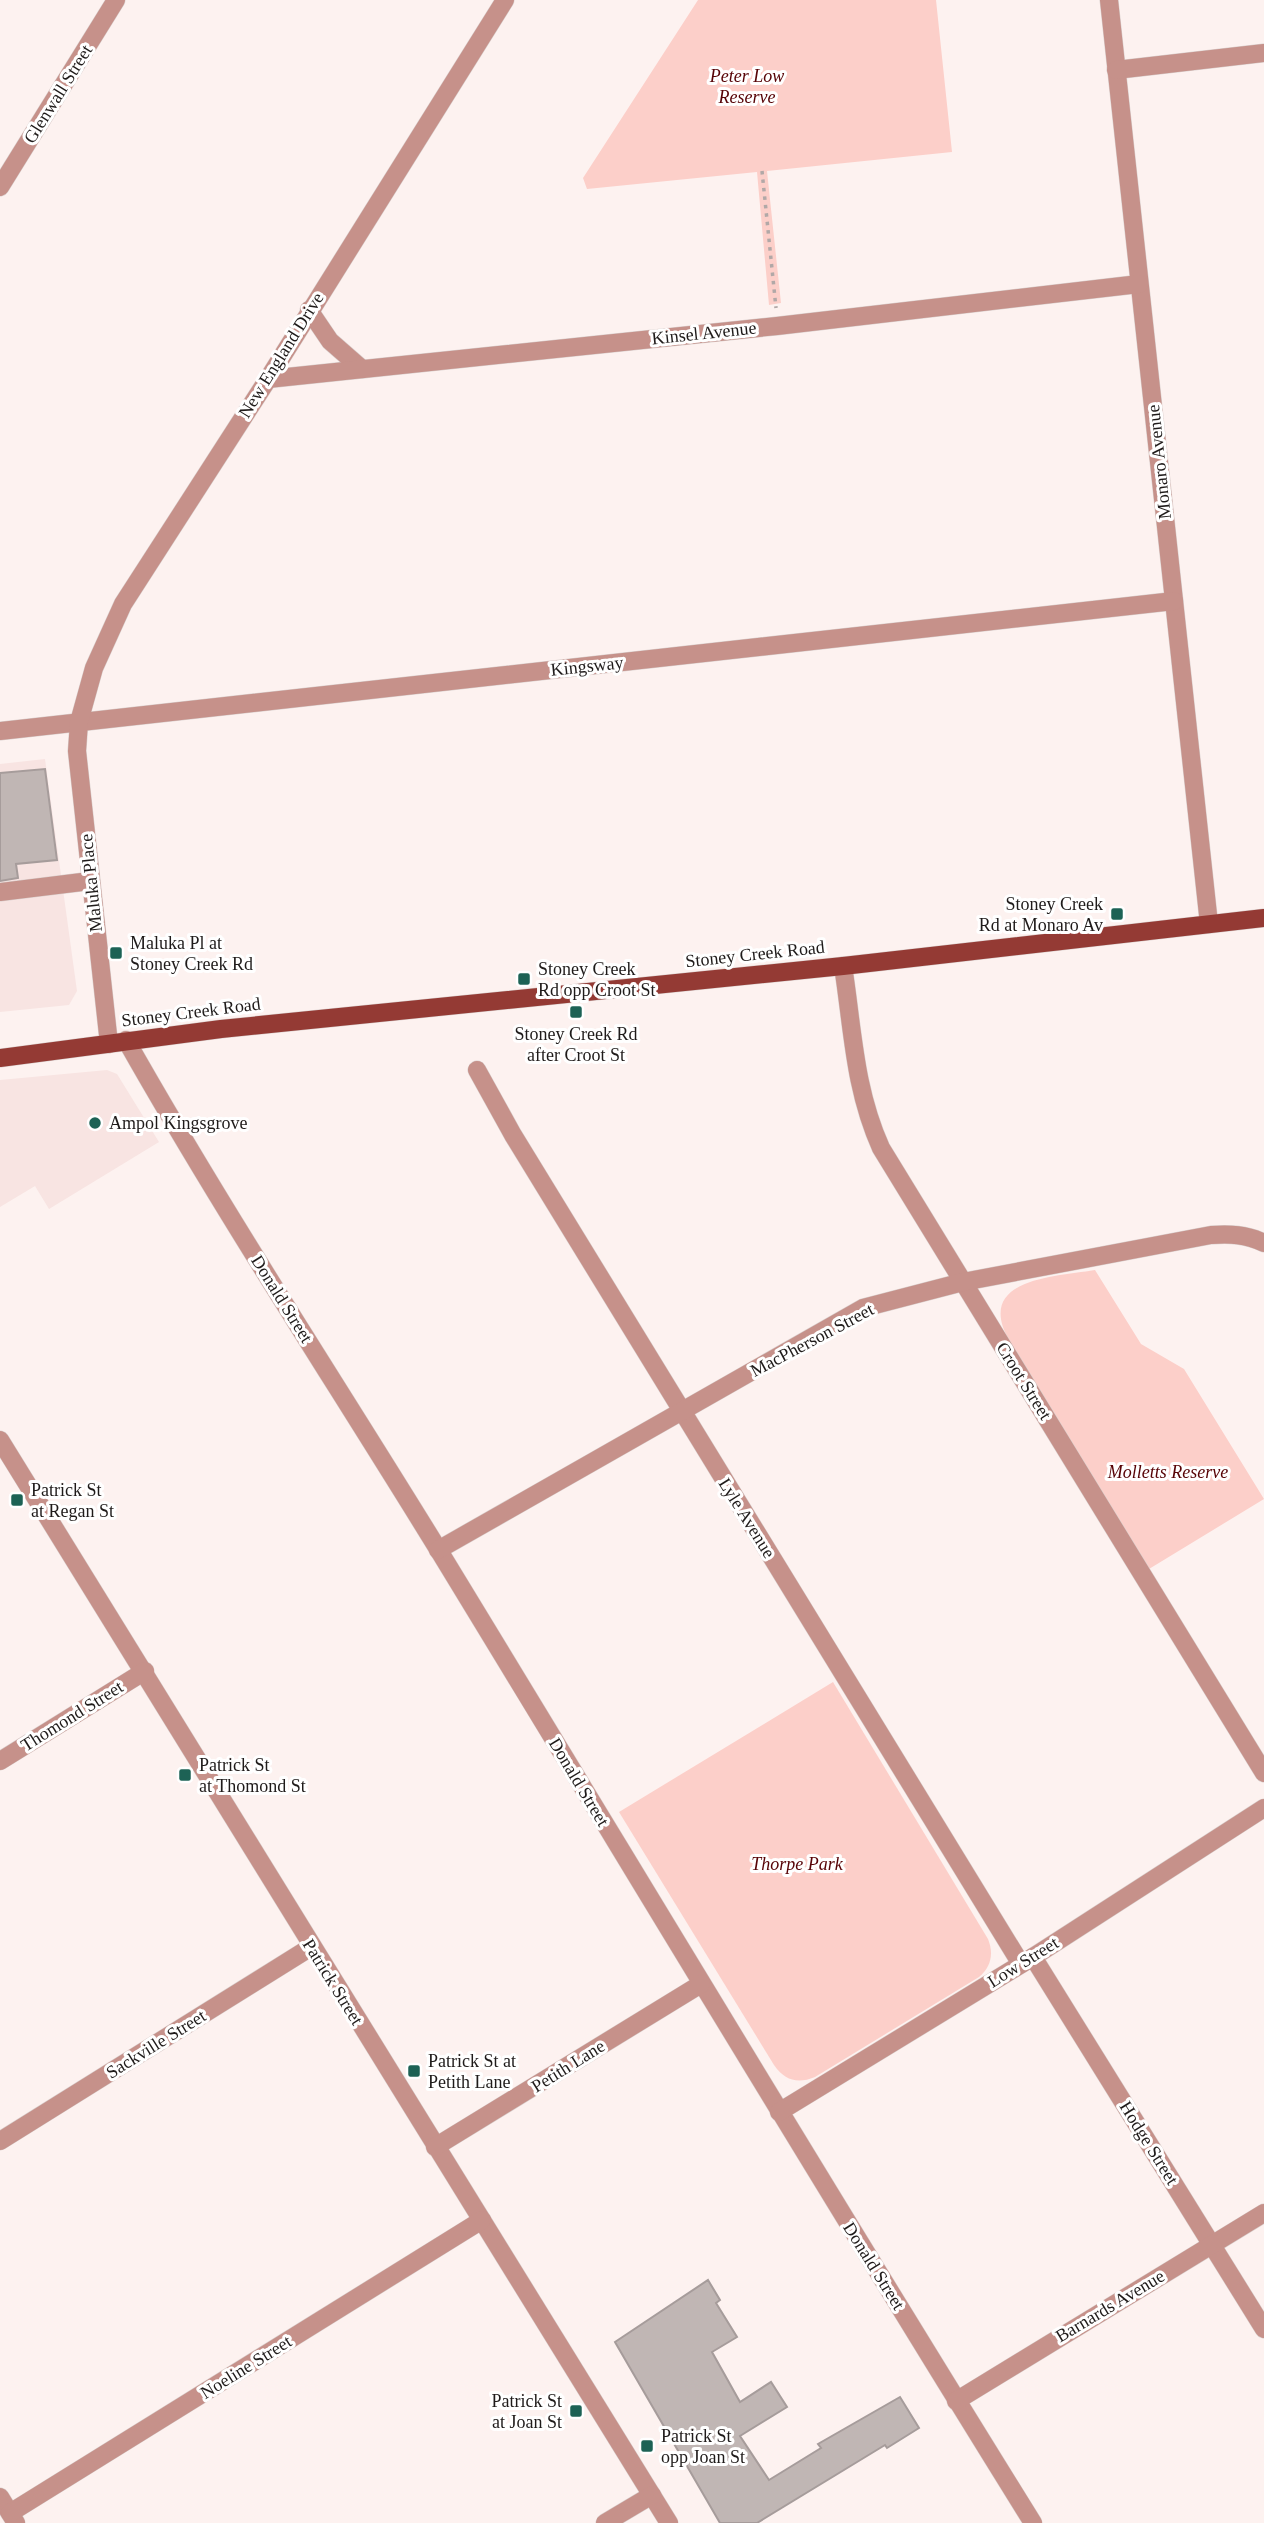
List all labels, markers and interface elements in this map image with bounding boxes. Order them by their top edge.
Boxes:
street label: Glenwall Street [20,41,96,147]
park label: Peter Low Reserve [709,66,784,107]
street label: New England Drive [234,289,328,421]
street label: Kinsel Avenue [651,318,757,348]
street label: Monaro Avenue [1143,404,1175,520]
street label: Kingsway [550,652,624,680]
street label: Maluka Place [76,833,106,933]
place label: Stoney Creek Rd at Monaro Av [979,894,1103,935]
marker: Stoney Creek Rd at Monaro Av [1109,906,1125,922]
place label: Maluka Pl at Stoney Creek Rd [130,933,253,974]
street label: Stoney Creek Road [684,937,826,971]
marker: Maluka Pl at Stoney Creek Rd [108,945,124,961]
place label: Stoney Creek Rd opp Croot St [538,959,656,1000]
marker: Stoney Creek Rd opp Croot St [516,971,532,987]
street label: Stoney Creek Road [120,994,262,1030]
marker: Stoney Creek Rd after Croot St [568,1004,584,1020]
place label: Stoney Creek Rd after Croot St [515,1024,638,1065]
place label: Ampol Kingsgrove [109,1113,248,1133]
marker: Ampol Kingsgrove [87,1115,103,1131]
street label: Donald Street [247,1252,317,1346]
street label: MacPherson Street [747,1299,877,1381]
street label: Croot Street [992,1339,1056,1423]
park label: Molletts Reserve [1107,1462,1228,1482]
street label: Lyle Avenue [715,1474,779,1562]
place label: Patrick St at Regan St [31,1480,114,1521]
marker: Patrick St at Regan St [9,1492,25,1508]
street label: Thomond Street [17,1677,127,1755]
street label: Donald Street [545,1734,613,1830]
place label: Patrick St at Thomond St [199,1755,306,1796]
marker: Patrick St at Thomond St [177,1767,193,1783]
park label: Thorpe Park [751,1854,844,1874]
street label: Low Street [984,1932,1062,1992]
street label: Patrick Street [299,1935,367,2029]
street label: Sackville Street [103,2005,209,2083]
street label: Petith Lane [528,2036,608,2096]
place label: Patrick St at Petith Lane [428,2051,516,2092]
marker: Patrick St at Petith Lane [406,2063,422,2079]
street label: Hodge Street [1115,2098,1183,2188]
street label: Donald Street [839,2219,909,2313]
street label: Barnards Avenue [1052,2266,1168,2346]
street label: Noeline Street [197,2331,295,2403]
place label: Patrick St at Joan St [492,2391,562,2432]
marker: Patrick St at Joan St [568,2403,584,2419]
place label: Patrick St opp Joan St [661,2426,745,2467]
marker: Patrick St opp Joan St [639,2438,655,2454]

